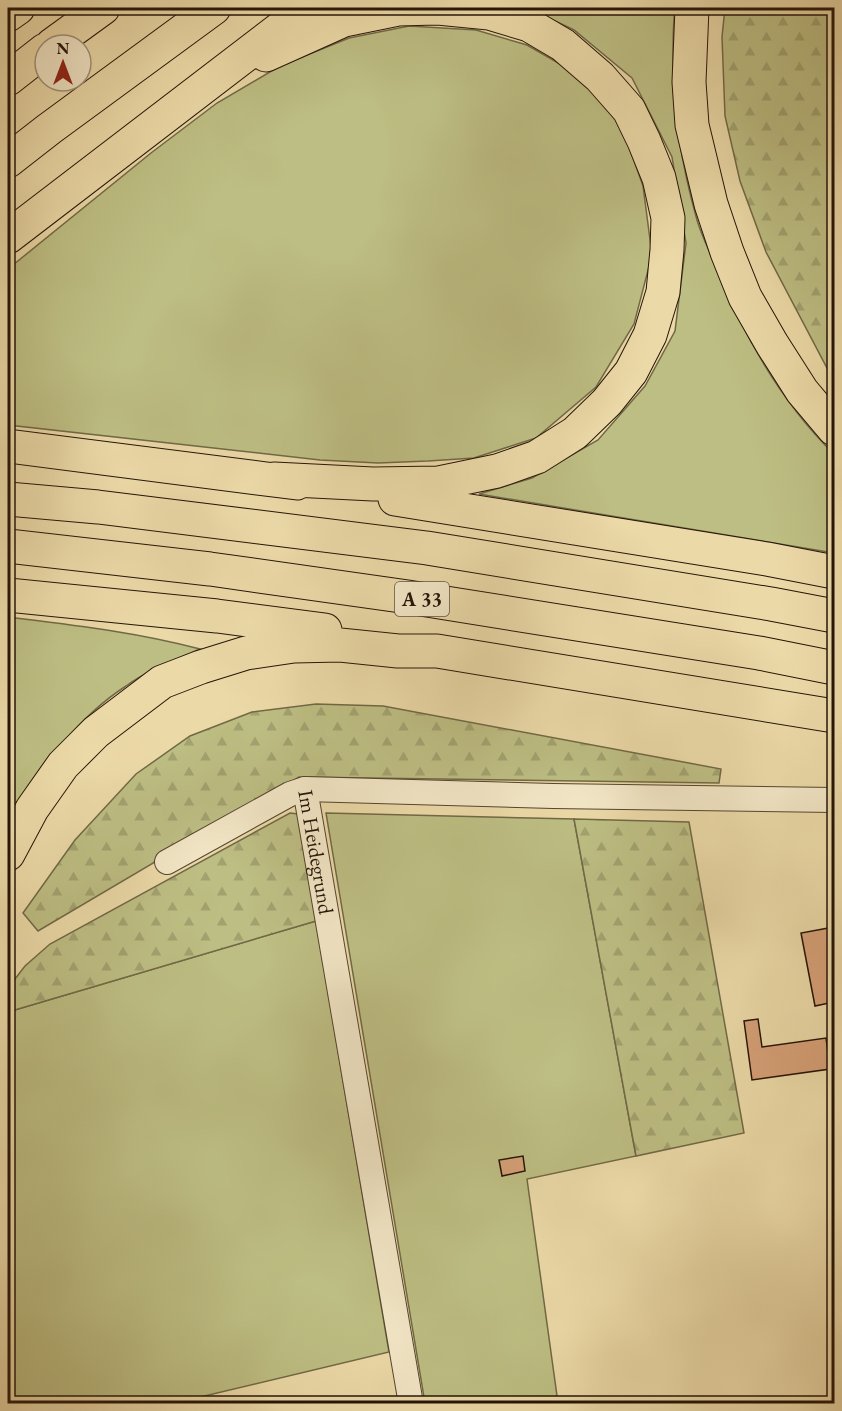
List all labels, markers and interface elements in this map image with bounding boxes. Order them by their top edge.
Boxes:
north arrow [33,33,93,93]
text: N [57,38,70,59]
road number: A 33 [395,582,449,616]
street label: Im Heidegrund [292,788,340,917]

